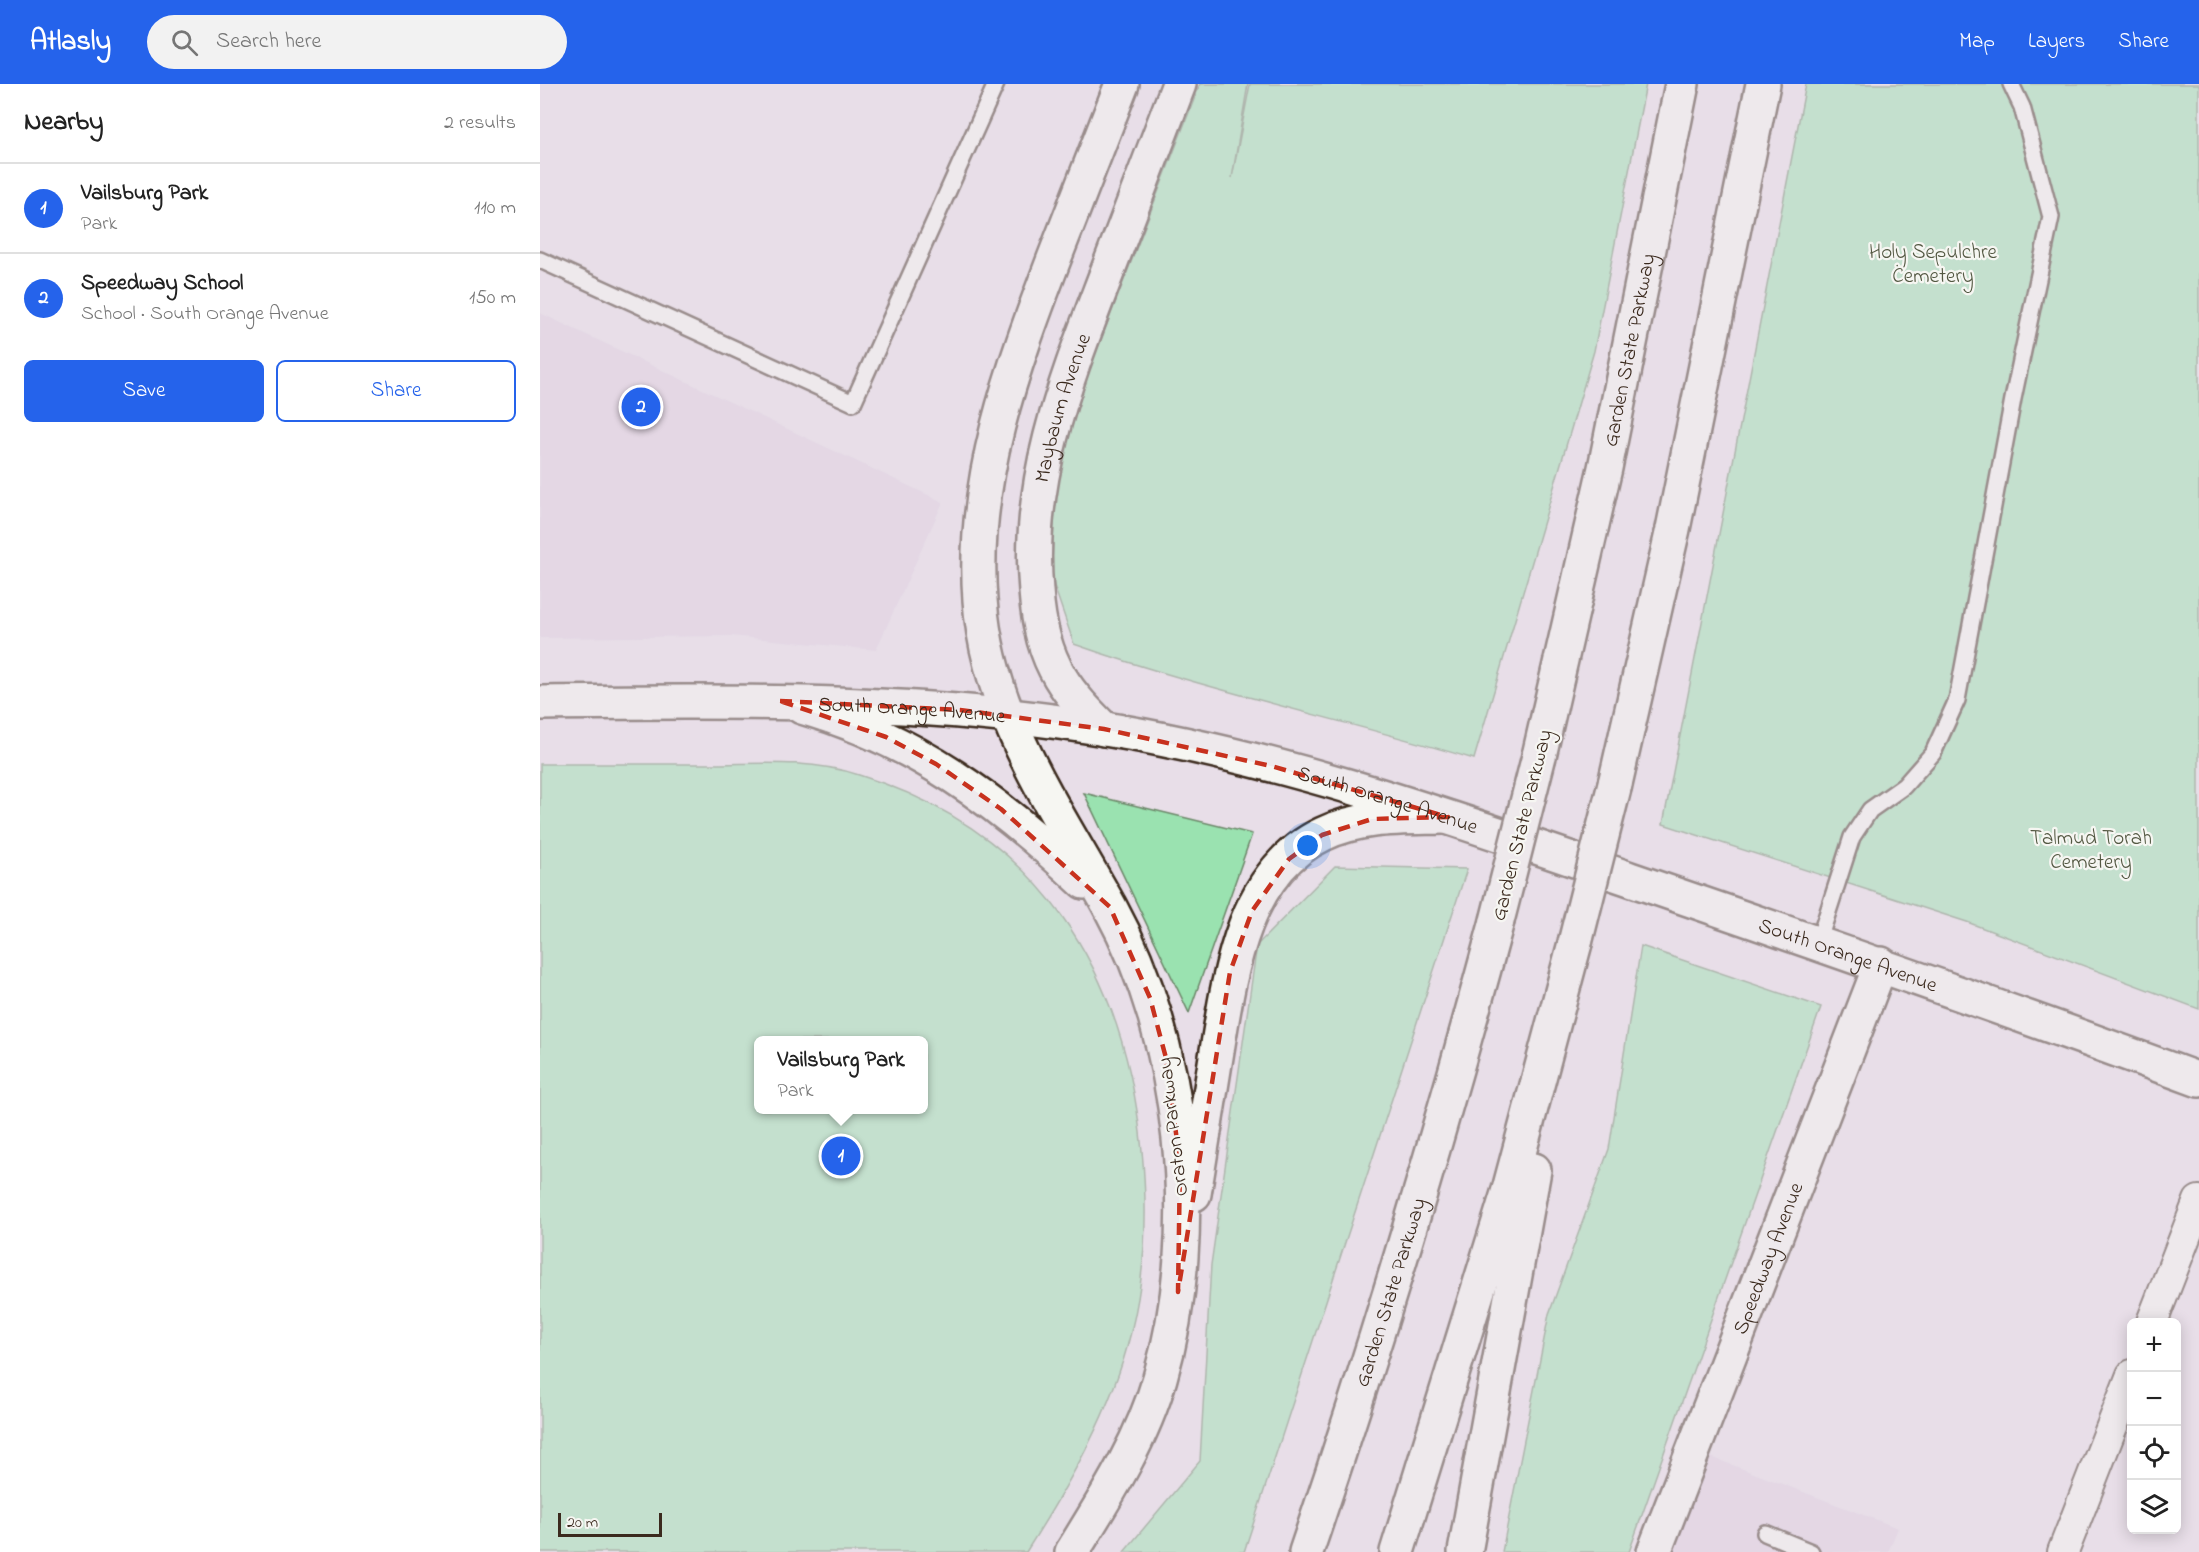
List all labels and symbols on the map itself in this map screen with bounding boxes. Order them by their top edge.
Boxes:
park label: Holy Sepulchre Cemetery [1869,238,1998,294]
street label: Garden State Parkway [1597,251,1667,449]
street label: Maybaum Avenue [1028,329,1100,485]
pin: 2 [622,384,660,430]
street label: South Orange Avenue [818,690,1007,732]
street label: Garden State Parkway [1485,727,1563,925]
street label: South Orange Avenue [1293,759,1482,843]
park label: Talmud Torah Cemetery [2030,824,2152,880]
your location [1293,831,1322,860]
street label: South Orange Avenue [1754,911,1942,1002]
street label: Oraton Parkway [1151,1055,1199,1198]
pin: 1 [822,1134,860,1178]
street label: Speedway Avenue [1726,1178,1812,1339]
street label: Garden State Parkway [1348,1195,1437,1391]
scale bar [558,1510,662,1538]

